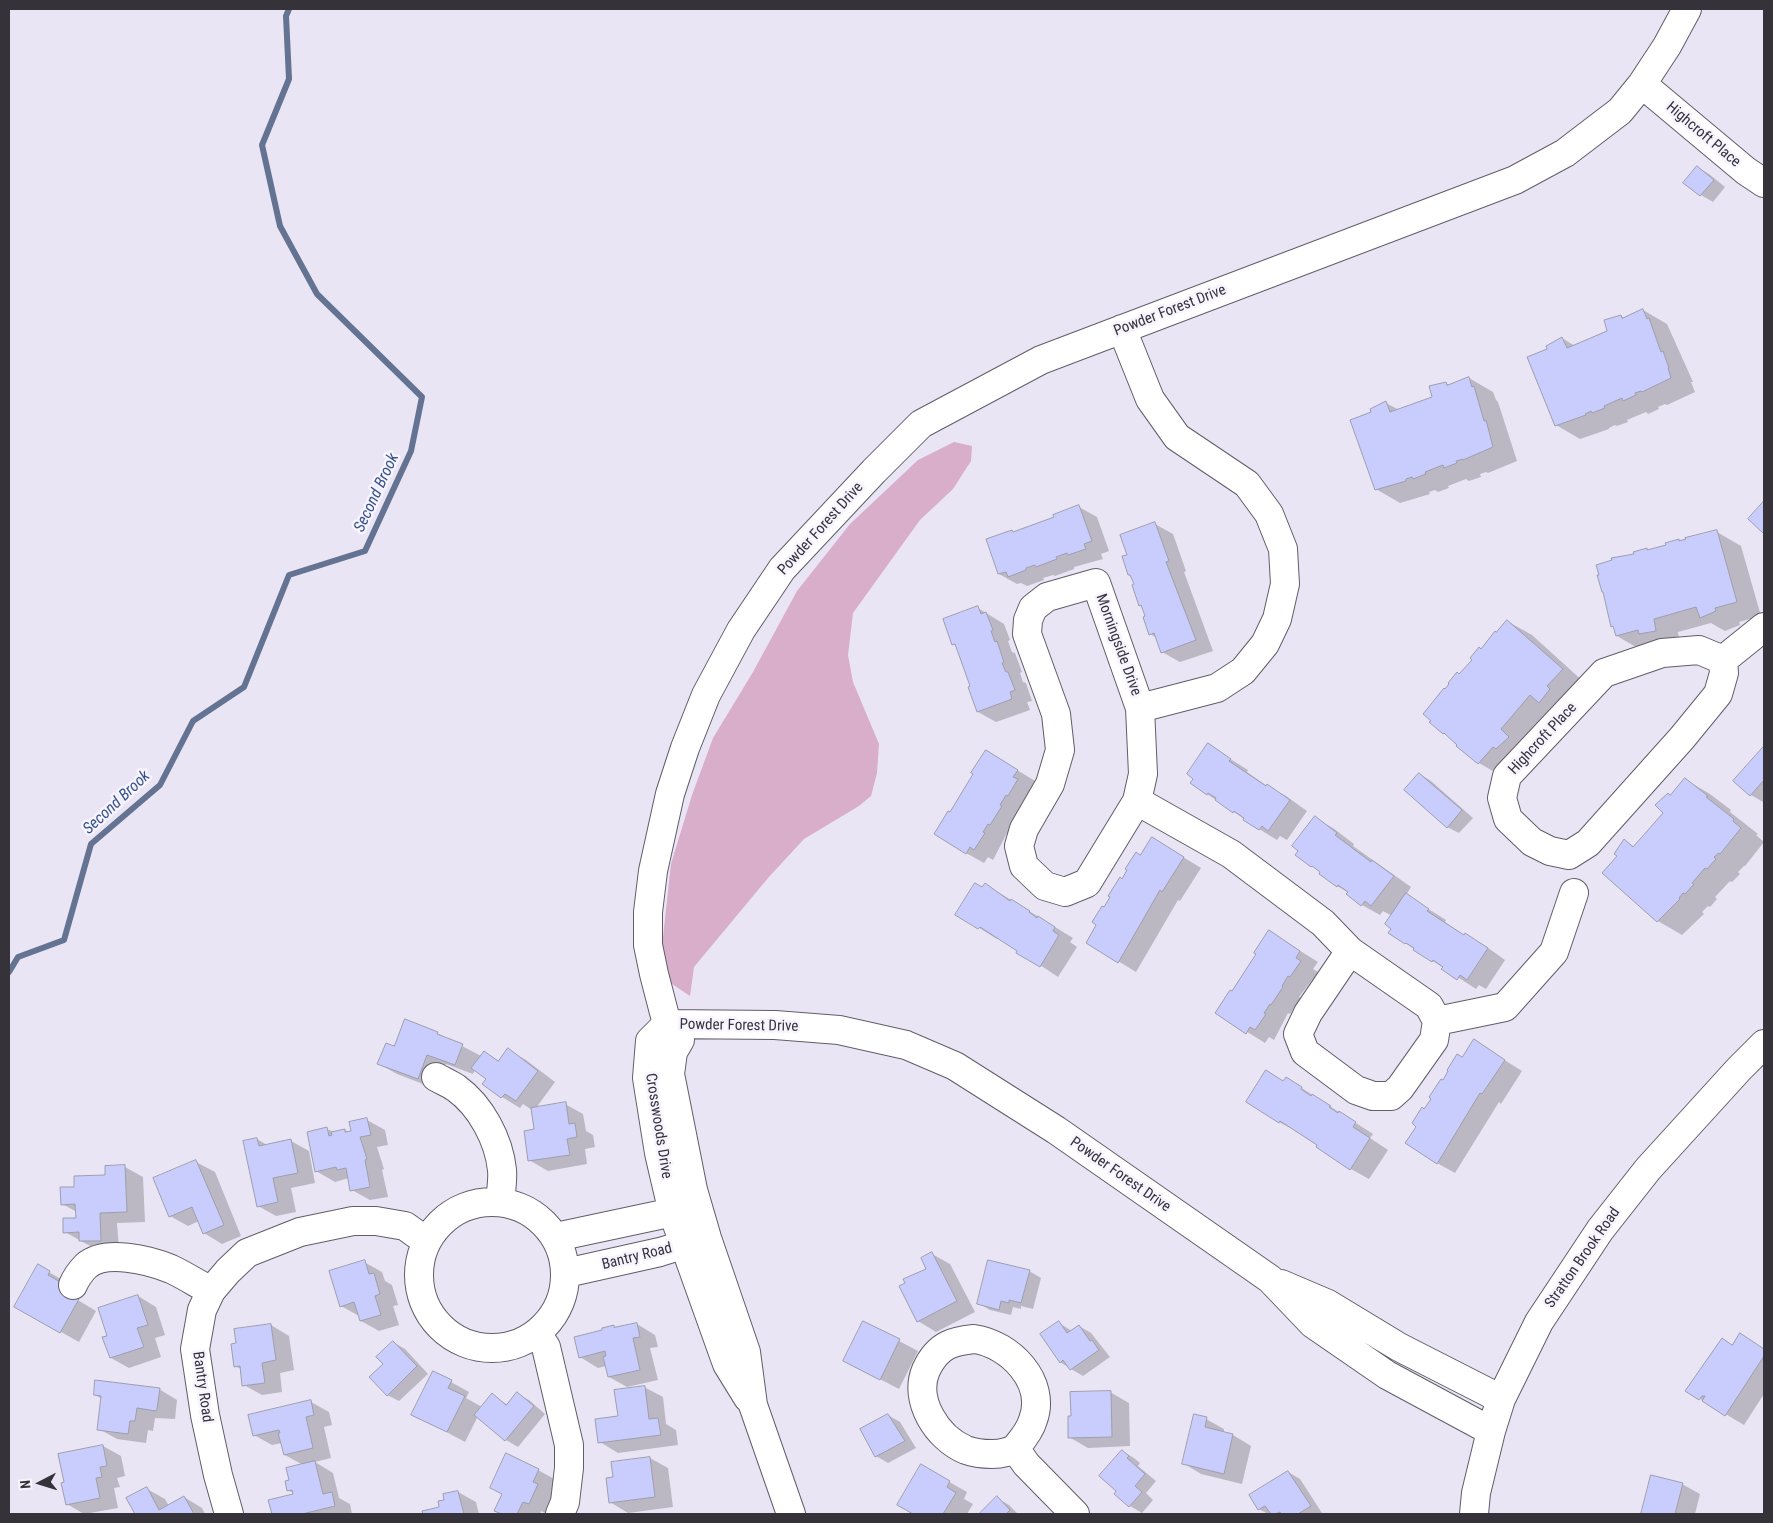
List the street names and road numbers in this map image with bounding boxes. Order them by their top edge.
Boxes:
street label: Highcroft Place [1662,99,1744,171]
street label: Powder Forest Drive [1111,281,1229,341]
street label: Powder Forest Drive [775,479,867,579]
street label: Morningside Drive [1091,592,1145,698]
street label: Highcroft Place [1505,699,1581,779]
street label: Powder Forest Drive [680,1016,798,1036]
street label: Crosswoods Drive [641,1072,675,1180]
street label: Powder Forest Drive [1066,1134,1174,1216]
street label: Stratton Brook Road [1542,1204,1624,1312]
street label: Bantry Road [600,1240,674,1274]
street label: Bantry Road [188,1350,216,1424]

